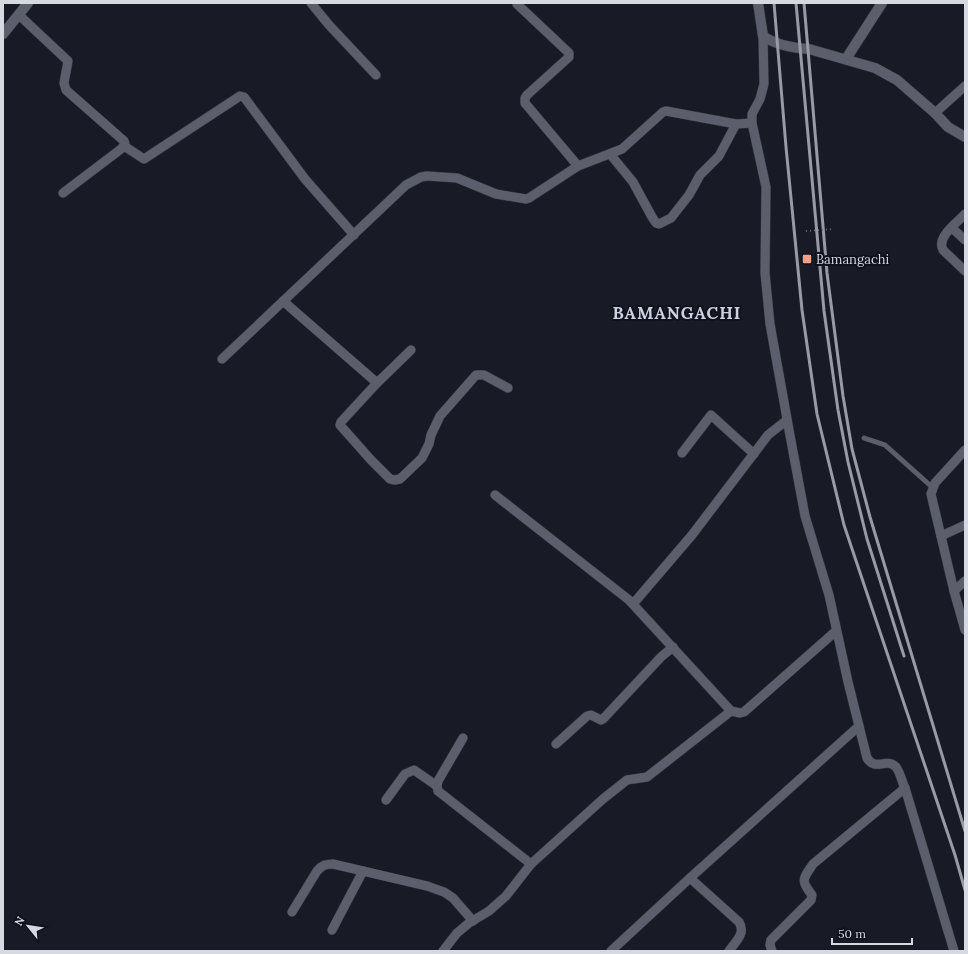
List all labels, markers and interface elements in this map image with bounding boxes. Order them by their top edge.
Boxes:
place label: Bamangachi [816,251,890,268]
marker: Bamangachi [801,253,813,265]
district label: BAMANGACHI [613,302,741,324]
north arrow [8,906,48,946]
text: N [11,913,28,928]
scale bar [832,920,912,946]
text: 50 m [838,926,866,941]

